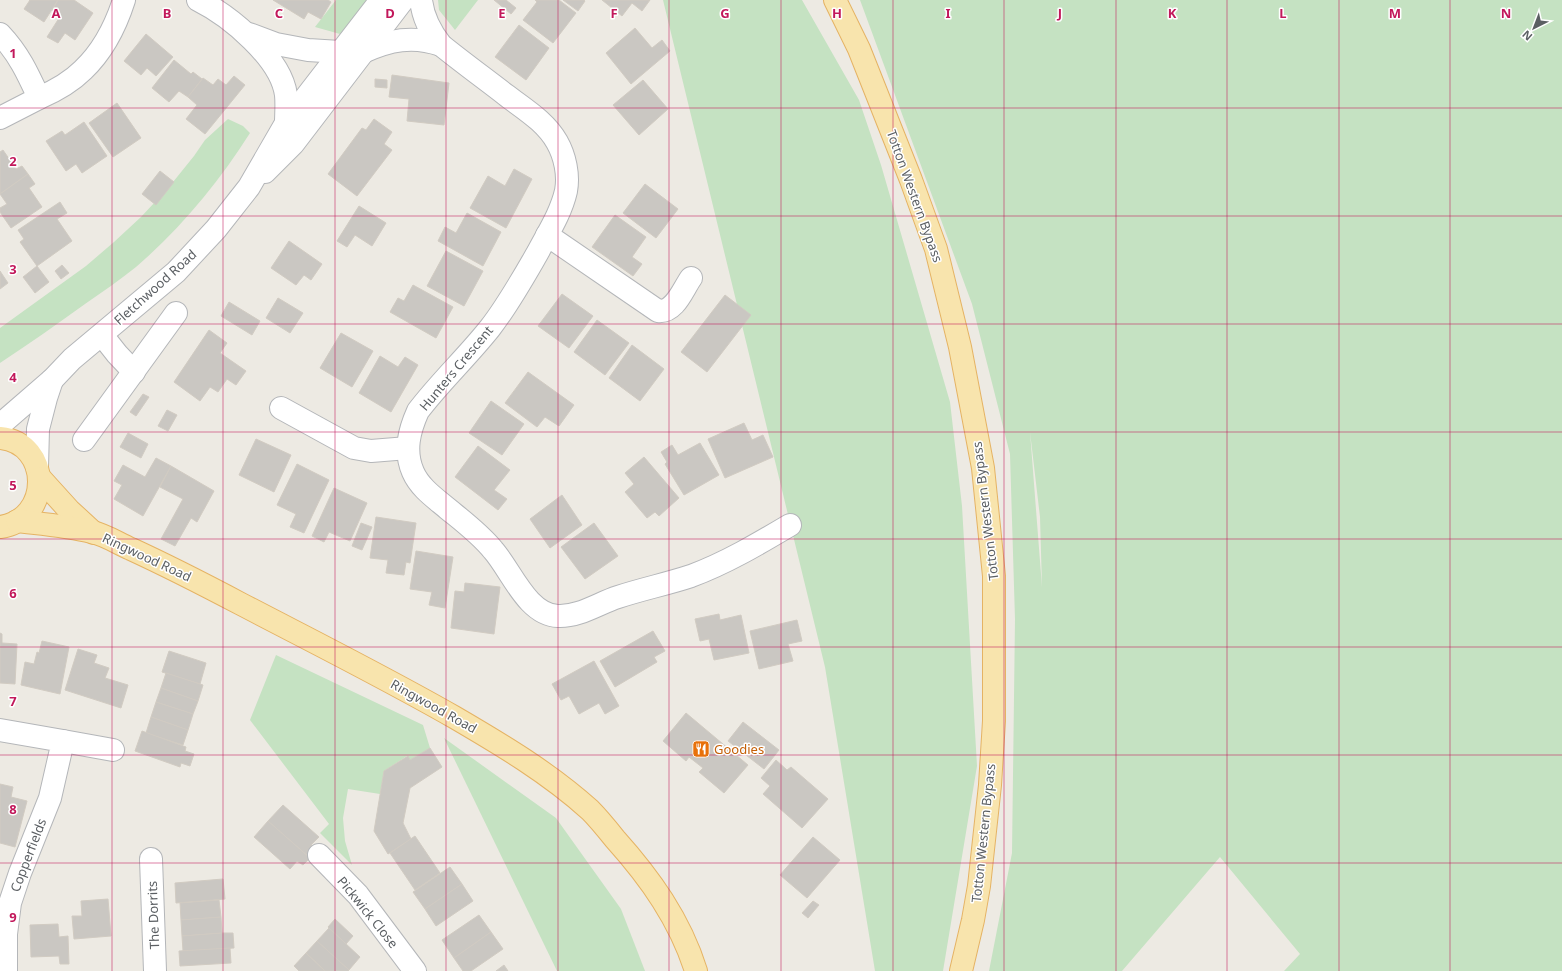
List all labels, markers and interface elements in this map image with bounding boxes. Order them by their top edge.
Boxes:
text: A [52,4,61,22]
text: B [163,4,171,22]
text: C [275,4,283,22]
text: D [385,4,395,22]
text: E [498,4,506,22]
text: F [610,4,618,22]
text: G [720,4,730,22]
text: H [832,4,842,22]
text: I [945,4,951,22]
text: J [1057,4,1062,22]
text: K [1168,4,1177,22]
text: L [1279,4,1287,22]
text: M [1389,4,1401,22]
text: N [1501,4,1511,22]
north arrow [1514,8,1554,48]
text: N [1519,27,1535,44]
text: 1 [9,44,17,62]
street label: Totton Western Bypass [883,127,947,265]
text: 2 [9,152,17,170]
street label: Fletchwood Road [110,245,200,329]
text: 3 [9,260,17,278]
street label: Hunters Crescent [415,321,497,414]
text: 4 [9,368,17,386]
street label: Totton Western Bypass [968,440,1002,582]
text: 5 [9,476,17,494]
street label: Ringwood Road [100,529,194,585]
text: 6 [9,584,17,602]
street label: Ringwood Road [388,675,480,737]
text: 7 [9,692,17,710]
restaurant icon: Goodies [691,739,711,759]
place label: Goodies [714,740,764,758]
street label: Totton Western Bypass [967,763,999,903]
text: 8 [9,800,17,818]
street label: Copperfields [6,816,50,894]
street label: Pickwick Close [333,872,403,952]
street label: The Dorrits [143,881,163,949]
text: 9 [9,908,17,926]

